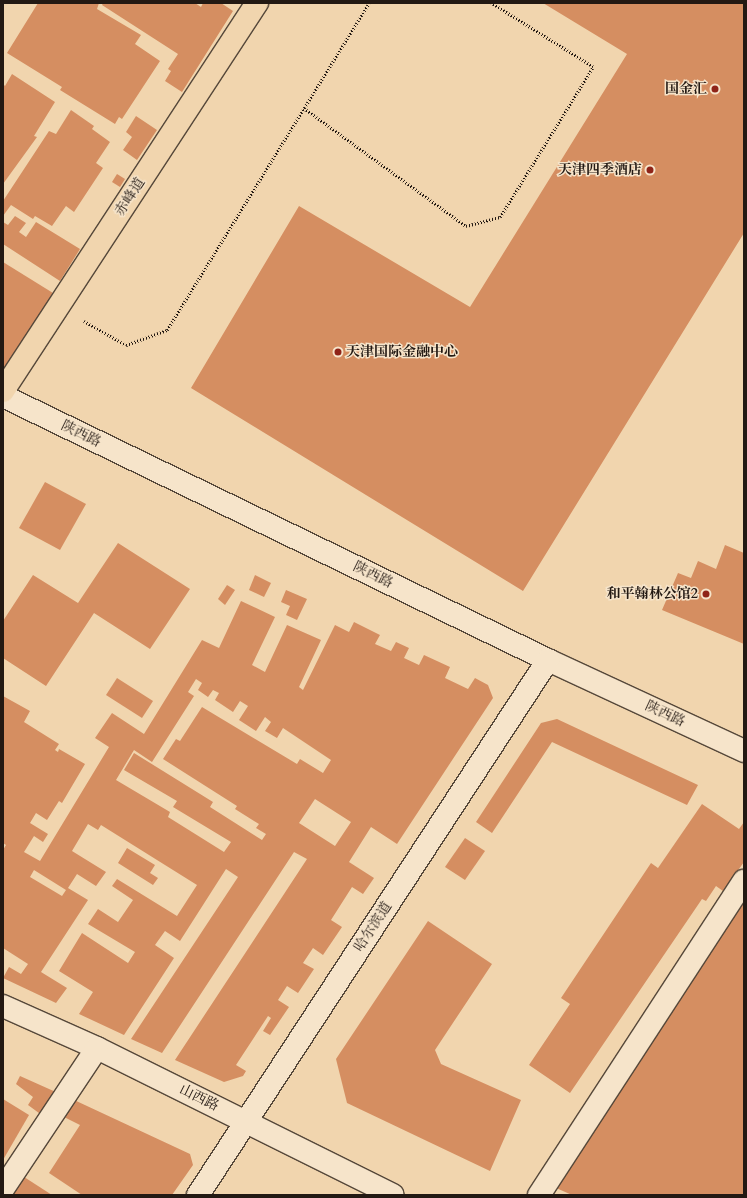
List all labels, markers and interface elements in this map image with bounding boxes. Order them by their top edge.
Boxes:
place label: 国金汇 [665,81,707,97]
marker: 国金汇 [710,84,720,94]
place label: 天津四季酒店 [558,162,642,178]
marker: 天津四季酒店 [645,165,655,175]
street label: 赤峰道 [112,175,148,219]
place label: 天津国际金融中心 [346,344,458,360]
marker: 天津国际金融中心 [333,347,343,357]
street label: 陕西路 [58,417,104,451]
street label: 陕西路 [350,558,396,592]
place label: 和平翰林公馆2 [607,586,698,602]
marker: 和平翰林公馆2 [701,589,711,599]
street label: 陕西路 [642,698,688,730]
street label: 哈尔滨道 [351,899,395,955]
street label: 山西路 [176,1081,222,1115]

